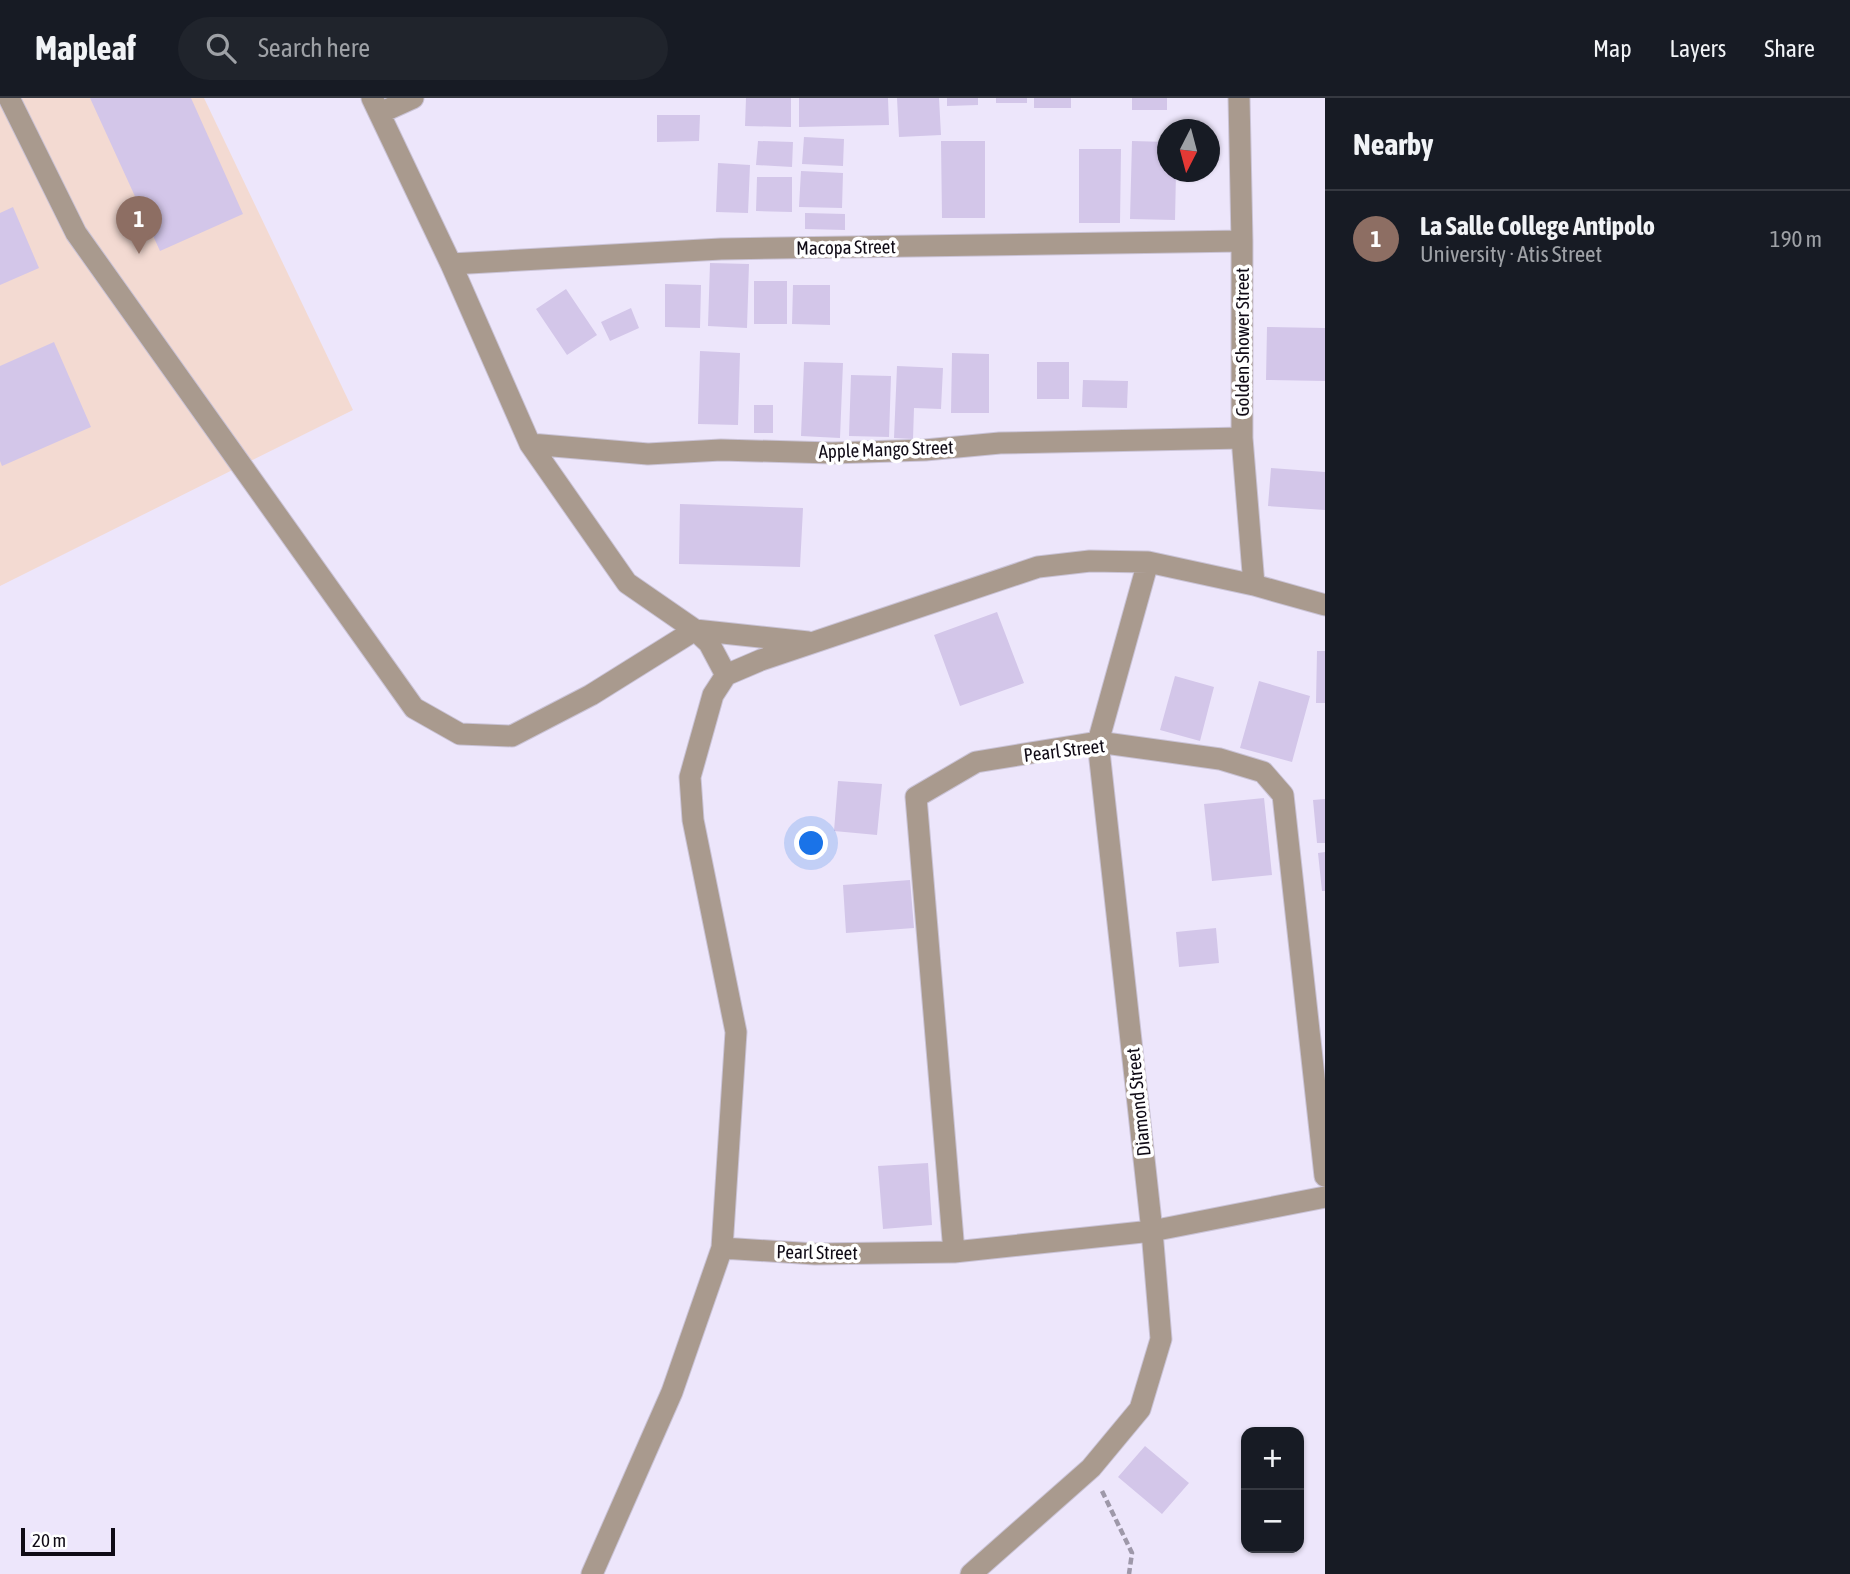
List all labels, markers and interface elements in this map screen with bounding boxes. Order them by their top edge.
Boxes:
search box [178,17,668,80]
text: Mapleaf [35,29,136,67]
icon: search [202,29,240,67]
text: Search here [258,33,370,63]
text: Map [1593,35,1632,62]
text: Layers [1670,35,1726,62]
text: Share [1764,35,1815,62]
north arrow [1157,119,1220,182]
text: Nearby [1353,127,1433,161]
pin: 1 [116,196,162,254]
text: La Salle College Antipolo [1420,211,1655,241]
text: 1 [1371,226,1381,252]
text: 190 m [1770,226,1822,252]
street label: Macopa Street [796,235,896,259]
text: University · Atis Street [1420,241,1602,267]
street label: Golden Shower Street [1231,268,1253,416]
street label: Apple Mango Street [818,436,954,462]
street label: Pearl Street [1022,734,1106,766]
your location [794,826,828,860]
street label: Diamond Street [1121,1047,1155,1157]
street label: Pearl Street [776,1240,858,1264]
map controls [1241,1427,1304,1553]
button: + [1241,1427,1304,1490]
button: − [1241,1490,1304,1553]
scale bar [21,1525,116,1557]
text: 20 m [32,1529,66,1551]

